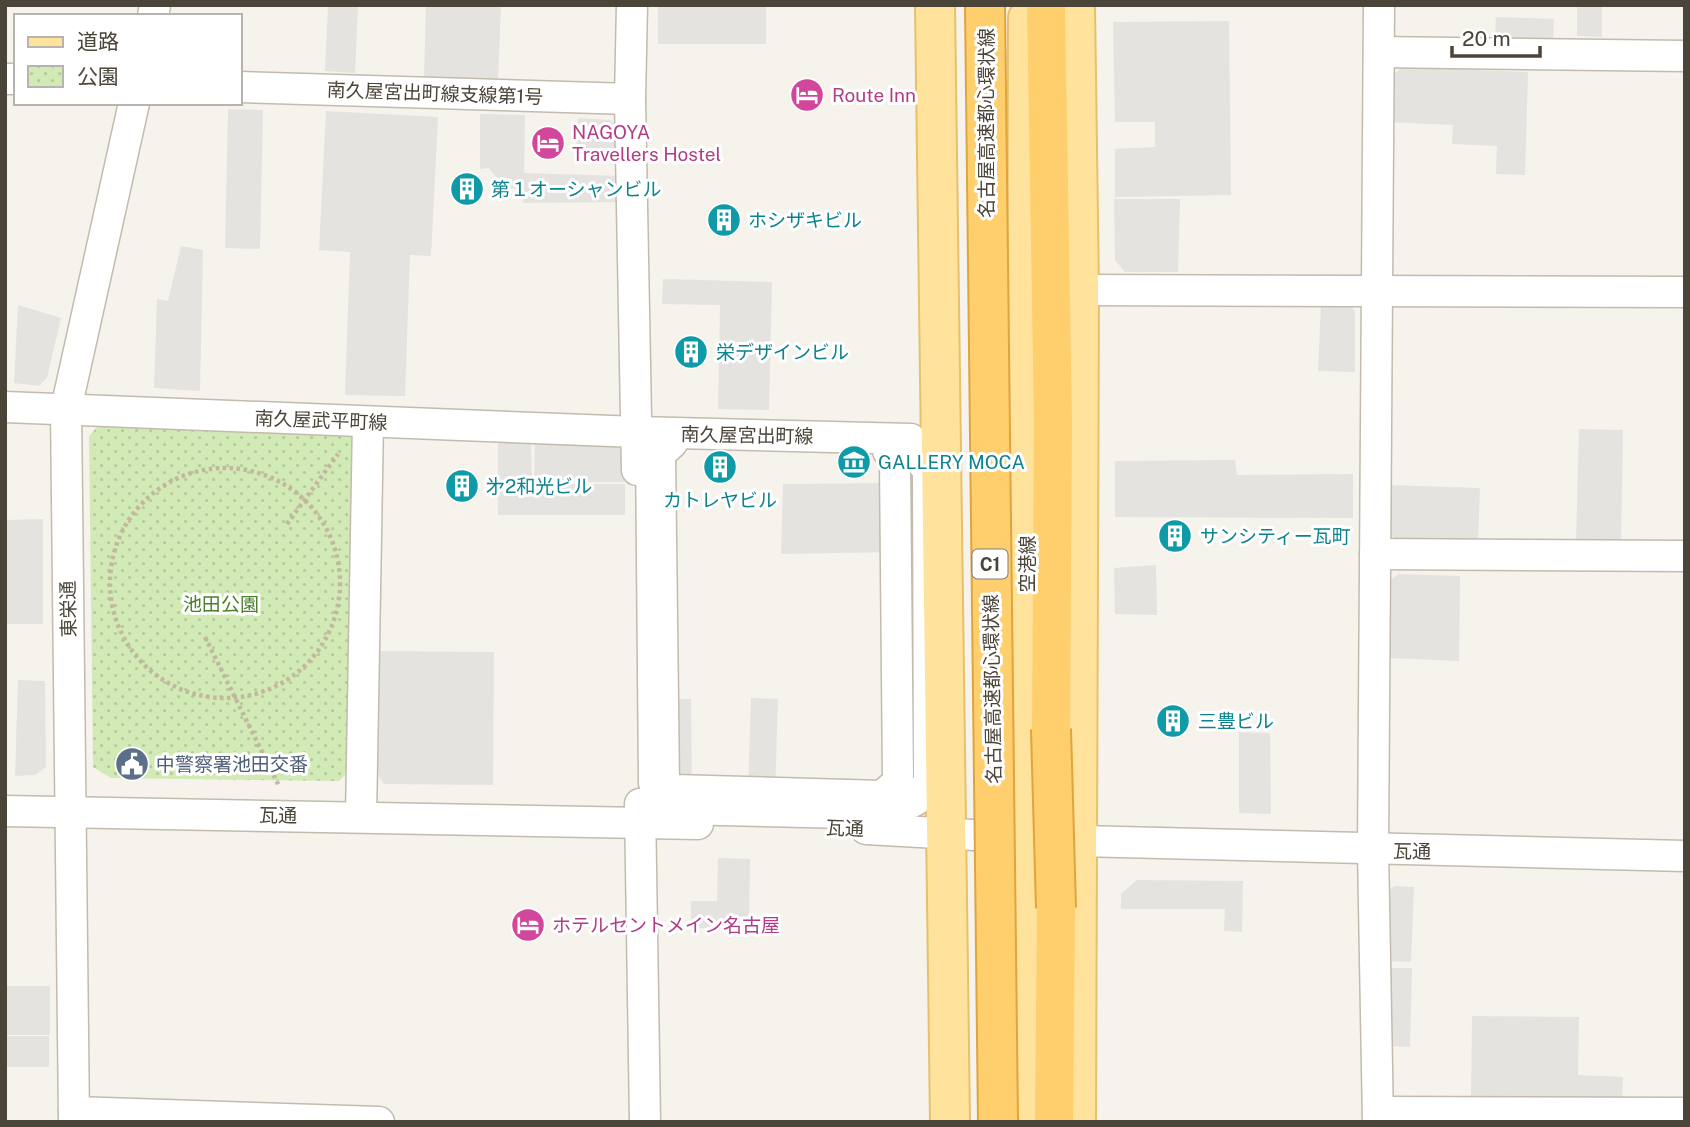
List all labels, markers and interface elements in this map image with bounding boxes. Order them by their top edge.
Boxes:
legend [14,14,242,105]
scale bar [1452,14,1540,58]
text: 20 m [1462,26,1511,51]
street label: 名古屋高速都心環状線 [975,28,997,218]
text: 道路 [77,29,119,54]
text: 公園 [77,64,119,89]
hotel icon: Route Inn [788,76,826,114]
street label: 南久屋宮出町線支線第1号 [326,78,544,108]
place label: Route Inn [832,84,916,106]
place label: NAGOYA Travellers Hostel [572,121,721,165]
hotel icon: NAGOYA Travellers Hostel [529,124,567,162]
building icon: 第１オーシャンビル [448,170,486,208]
place label: 第１オーシャンビル [491,178,662,200]
building icon: ホシザキビル [705,201,743,239]
place label: ホシザキビル [748,209,862,231]
building icon: 栄デザインビル [672,333,710,371]
place label: 栄デザインビル [716,341,849,363]
street label: 南久屋武平町線 [254,407,388,433]
street label: 南久屋宮出町線 [680,423,814,447]
museum icon: GALLERY MOCA [835,443,873,481]
building icon: カトレヤビル [701,448,739,486]
place label: GALLERY MOCA [878,451,1025,473]
building icon: 㐧2和光ビル [443,467,481,505]
place label: 㐧2和光ビル [486,475,592,497]
place label: カトレヤビル [663,489,777,511]
building icon: サンシティー瓦町 [1156,517,1194,555]
place label: サンシティー瓦町 [1200,525,1351,547]
street label: 空港線 [1016,535,1038,593]
road number: C1 [972,550,1007,578]
street label: 東栄通 [57,580,79,638]
park label: 池田公園 [183,593,259,615]
street label: 名古屋高速都心環状線 [979,594,1005,784]
building icon: 三豊ビル [1154,702,1192,740]
place label: 三豊ビル [1198,710,1274,732]
public building icon: 中警察署池田交番 [113,745,151,783]
place label: 中警察署池田交番 [156,753,308,775]
street label: 瓦通 [259,804,297,826]
street label: 瓦通 [826,816,864,840]
street label: 瓦通 [1393,840,1431,862]
hotel icon: ホテルセントメイン名古屋 [509,906,547,944]
place label: ホテルセントメイン名古屋 [552,914,780,936]

